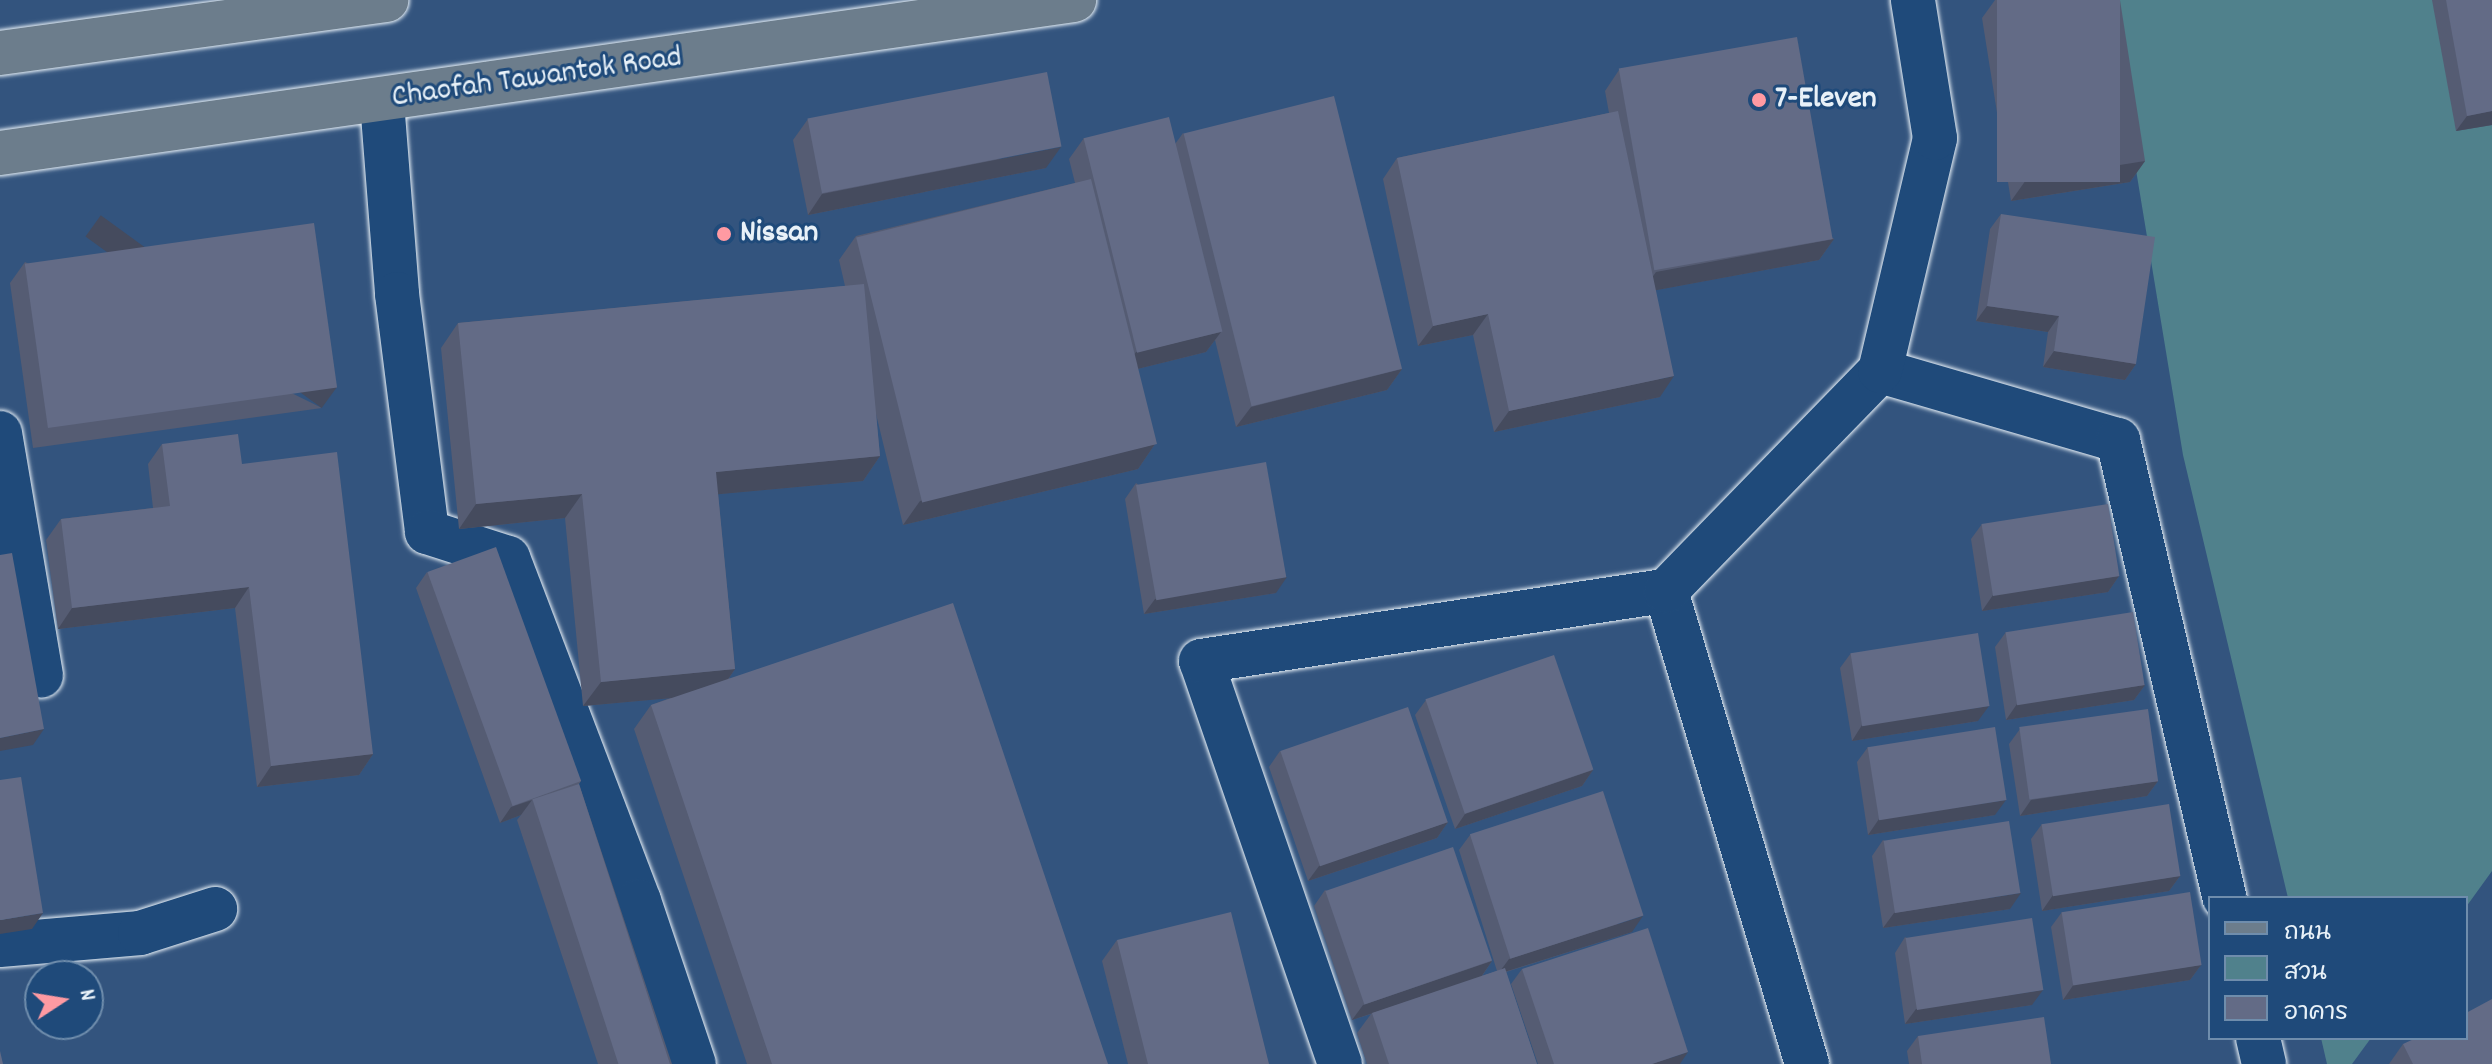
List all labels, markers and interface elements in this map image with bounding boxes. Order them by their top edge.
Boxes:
street label: Chaofah Tawantok Road [389,40,685,118]
place label: 7-Eleven [1775,81,1877,119]
marker: 7-Eleven [1750,91,1768,109]
place label: Nissan [740,215,818,253]
marker: Nissan [715,225,733,243]
legend [2208,896,2468,1040]
text: ถนน [2284,917,2331,951]
text: สวน [2284,957,2327,991]
north arrow [24,960,104,1040]
text: N [70,987,102,1004]
text: อาคาร [2284,997,2348,1031]

